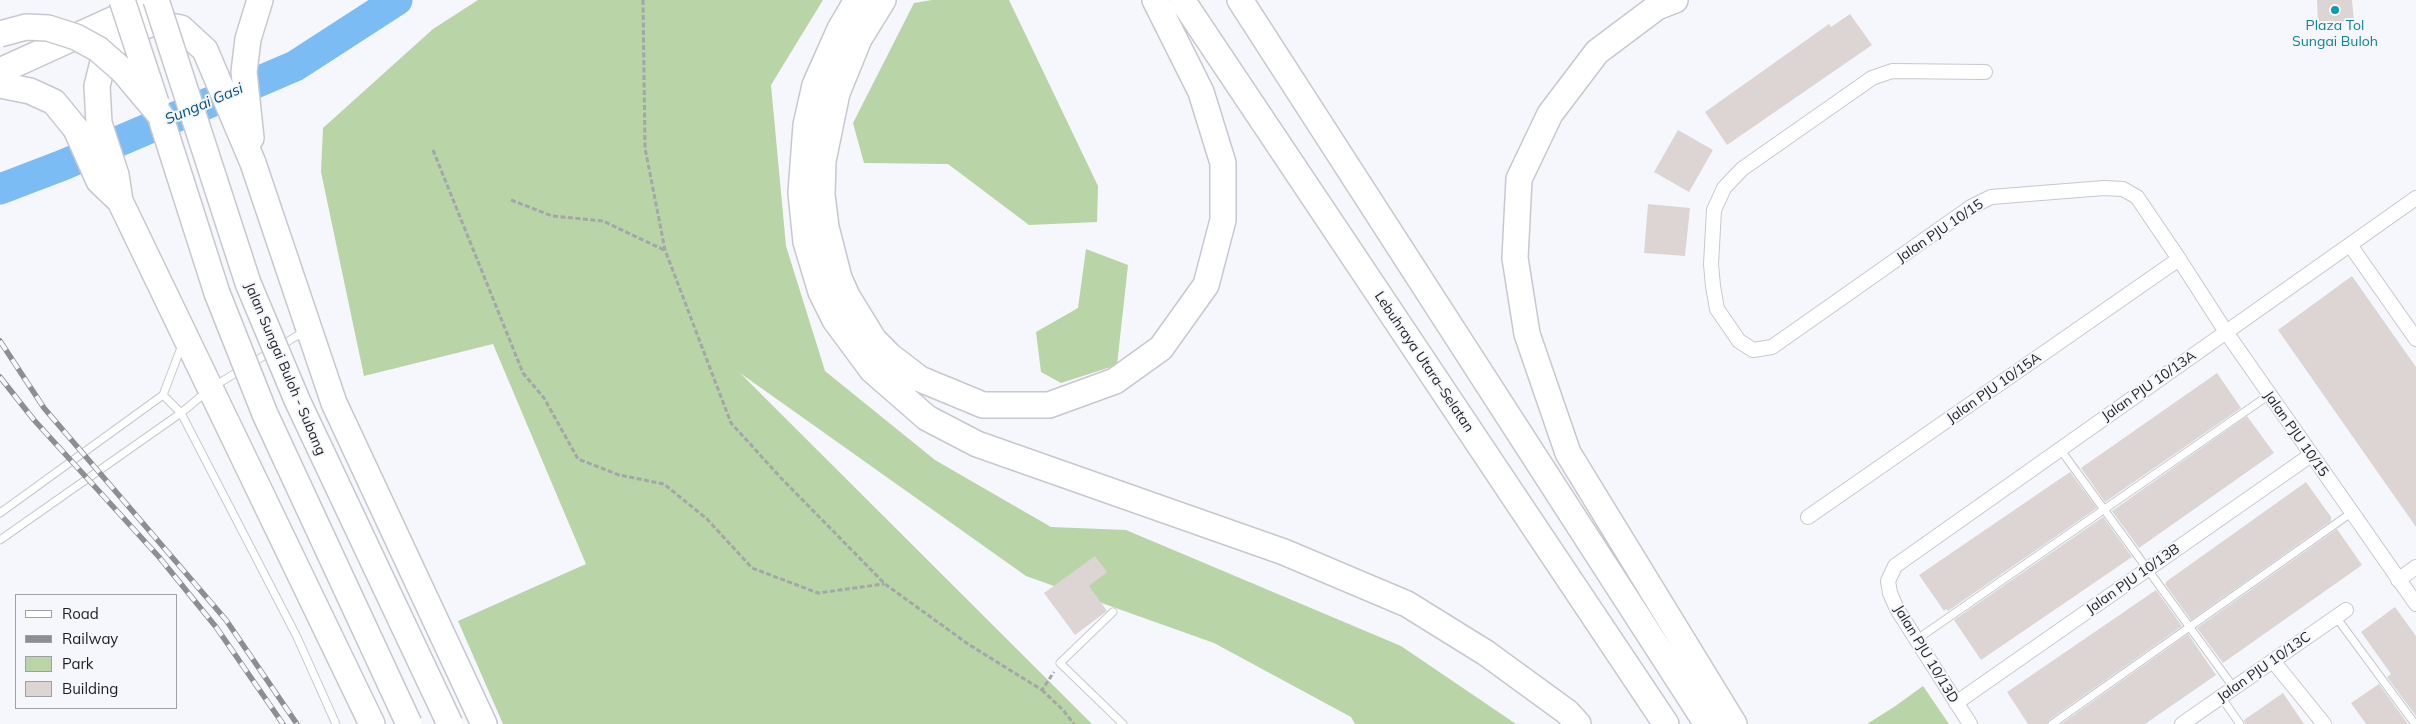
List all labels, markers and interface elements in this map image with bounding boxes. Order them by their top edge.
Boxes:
marker: Plaza Tol Sungai Buloh [2329,4,2341,16]
place label: Plaza Tol Sungai Buloh [2292,18,2378,50]
water label: Sungai Gasi [162,79,246,129]
street label: Jalan PJU 10/15 [1893,196,1987,266]
street label: Jalan Sungai Buloh - Subang [241,280,329,458]
street label: Lebuhraya Utara–Selatan [1371,289,1477,435]
street label: Jalan PJU 10/13A [2099,347,2199,425]
street label: Jalan PJU 10/15A [1944,349,2044,427]
street label: Jalan PJU 10/15 [2260,388,2332,480]
street label: Jalan PJU 10/13B [2083,540,2183,618]
legend [15,594,178,709]
street label: Jalan PJU 10/13D [1890,602,1962,706]
text: Road [62,604,99,623]
street label: Jalan PJU 10/13C [2214,628,2314,706]
text: Railway [62,629,118,648]
text: Park [62,654,94,673]
text: Building [62,679,118,698]

